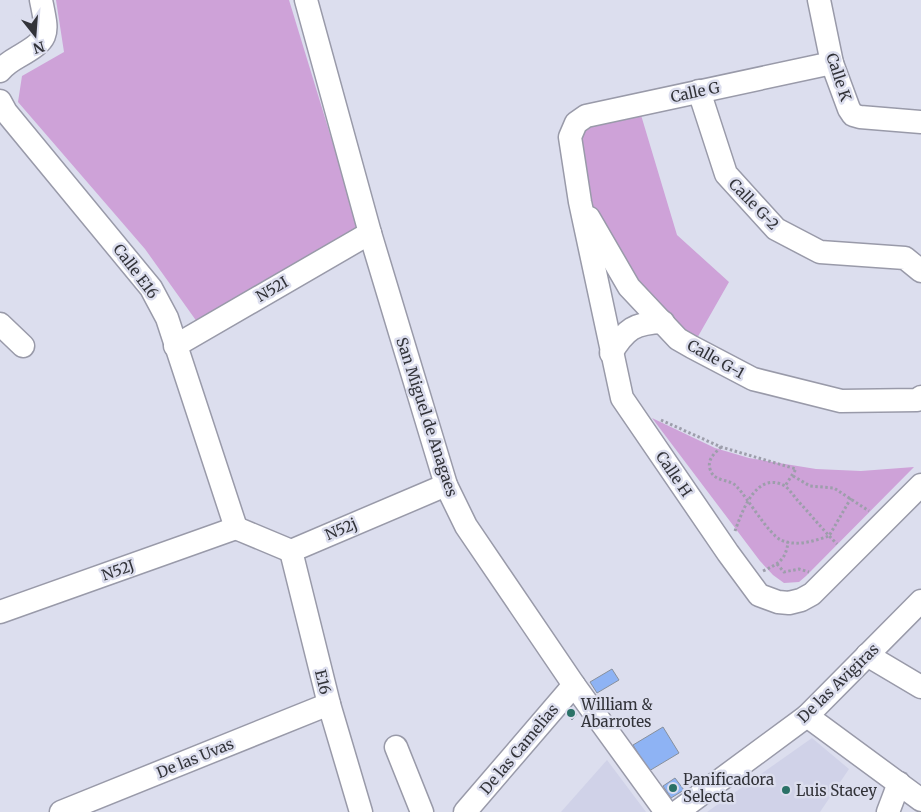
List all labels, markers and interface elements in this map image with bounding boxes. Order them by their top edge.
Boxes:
north arrow [10,10,60,60]
text: N [31,37,47,58]
street label: Calle K [822,51,856,104]
street label: Calle G [669,78,721,106]
street label: Calle G-2 [725,174,783,234]
street label: Calle E16 [109,240,163,302]
street label: N52I [253,272,291,306]
street label: San Miguel de Anagaes [392,335,462,499]
street label: Calle G-1 [684,335,748,383]
street label: Calle H [652,448,696,500]
street label: N52j [322,514,360,544]
street label: N52J [99,555,137,584]
street label: De las Avigiras [793,639,883,727]
street label: E16 [311,668,335,696]
place label: William & Abarrotes [580,695,653,731]
street label: De las Camelias [476,700,562,798]
marker: William & Abarrotes [565,707,577,719]
street label: De las Uvas [154,734,236,782]
place label: Panificadora Selecta [683,770,774,806]
place label: Luis Stacey [796,781,877,800]
marker: Panificadora Selecta [667,782,679,794]
marker: Luis Stacey [780,784,792,796]

